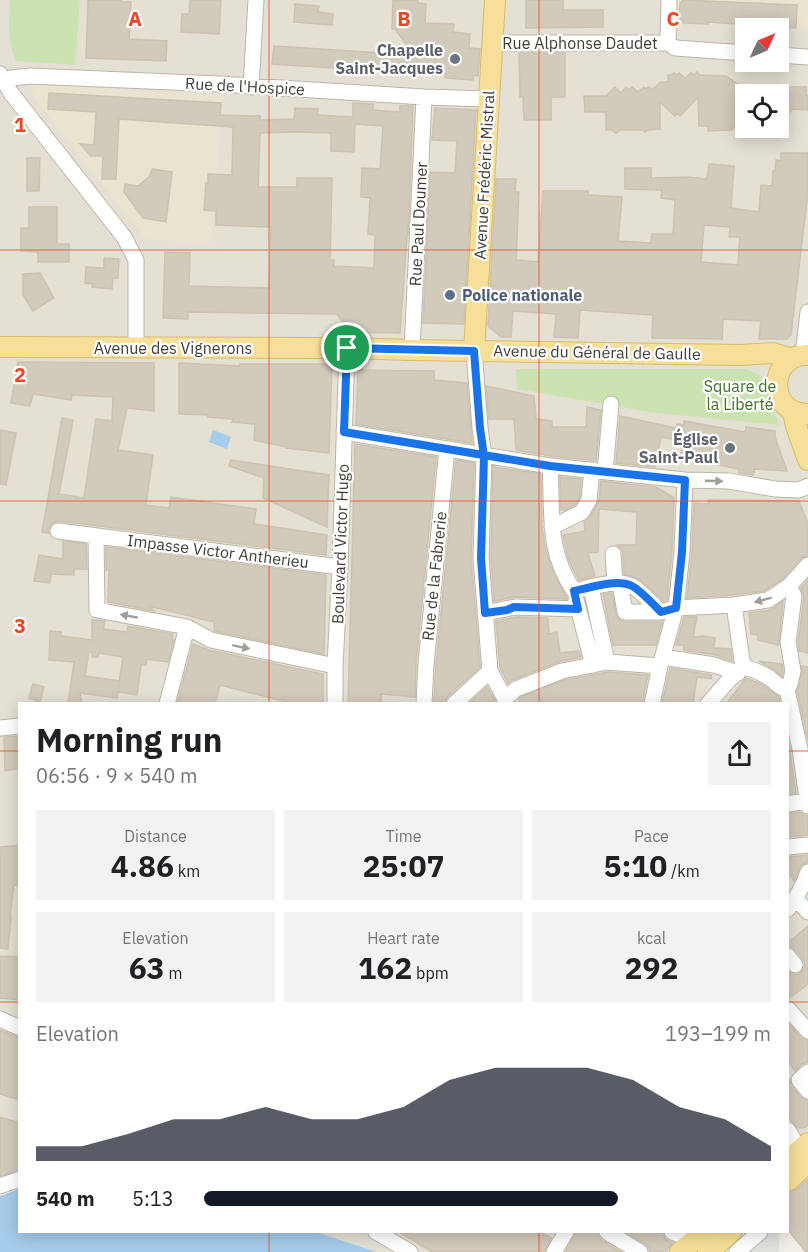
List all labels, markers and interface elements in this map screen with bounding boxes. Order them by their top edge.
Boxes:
text: A [128,5,142,32]
text: B [397,5,411,32]
text: C [666,5,680,32]
north arrow [735,18,789,72]
map controls [735,18,789,138]
street label: Rue Alphonse Daudet [502,33,658,53]
place label: Chapelle Saint-Jacques [335,40,443,78]
marker: Chapelle Saint-Jacques [448,52,462,66]
street label: Rue de l'Hospice [185,73,306,99]
button: locate [735,84,789,138]
street label: Avenue Frédéric Mistral [470,90,498,260]
text: 1 [14,111,26,138]
street label: Rue Paul Doumer [405,161,431,287]
place label: Police nationale [462,285,582,305]
marker: Police nationale [443,288,457,302]
pin [321,322,372,373]
icon: arrive [330,331,363,364]
street label: Avenue des Vignerons [94,338,252,358]
street label: Avenue du Général de Gaulle [493,340,701,364]
text: 2 [14,361,26,388]
park label: Square de la Liberté [704,376,777,414]
place label: Église Saint-Paul [639,428,718,467]
marker: Église Saint-Paul [723,441,737,455]
street label: Boulevard Victor Hugo [327,464,353,624]
one-way arrow [705,476,724,485]
street label: Rue de la Fabrerie [417,510,451,642]
street label: Impasse Victor Antherieu [126,530,310,572]
one-way arrow [754,595,772,605]
one-way arrow [120,611,139,620]
text: 3 [14,612,26,639]
one-way arrow [232,642,250,652]
text: Morning run [36,718,222,761]
button: share [708,722,771,785]
text: 06:56 · 9 × 540 m [36,762,197,789]
text: Distance [124,826,187,846]
text: Time [386,826,421,846]
text: Pace [634,826,669,846]
text: 4.86 [111,846,174,885]
text: 25:07 [363,846,444,885]
text: 5:10 [603,846,667,885]
text: km [174,861,200,881]
text: /km [667,861,700,881]
text: Elevation [122,928,189,948]
text: Heart rate [367,928,440,948]
text: kcal [637,928,666,948]
text: 63 [129,948,165,987]
text: 162 [358,948,412,987]
text: 292 [625,948,679,987]
text: m [165,963,182,983]
text: bpm [412,963,449,983]
text: Elevation [36,1020,119,1047]
text: 193–199 m [665,1020,771,1047]
text: 540 m [36,1185,95,1212]
text: 5:13 [132,1185,174,1212]

